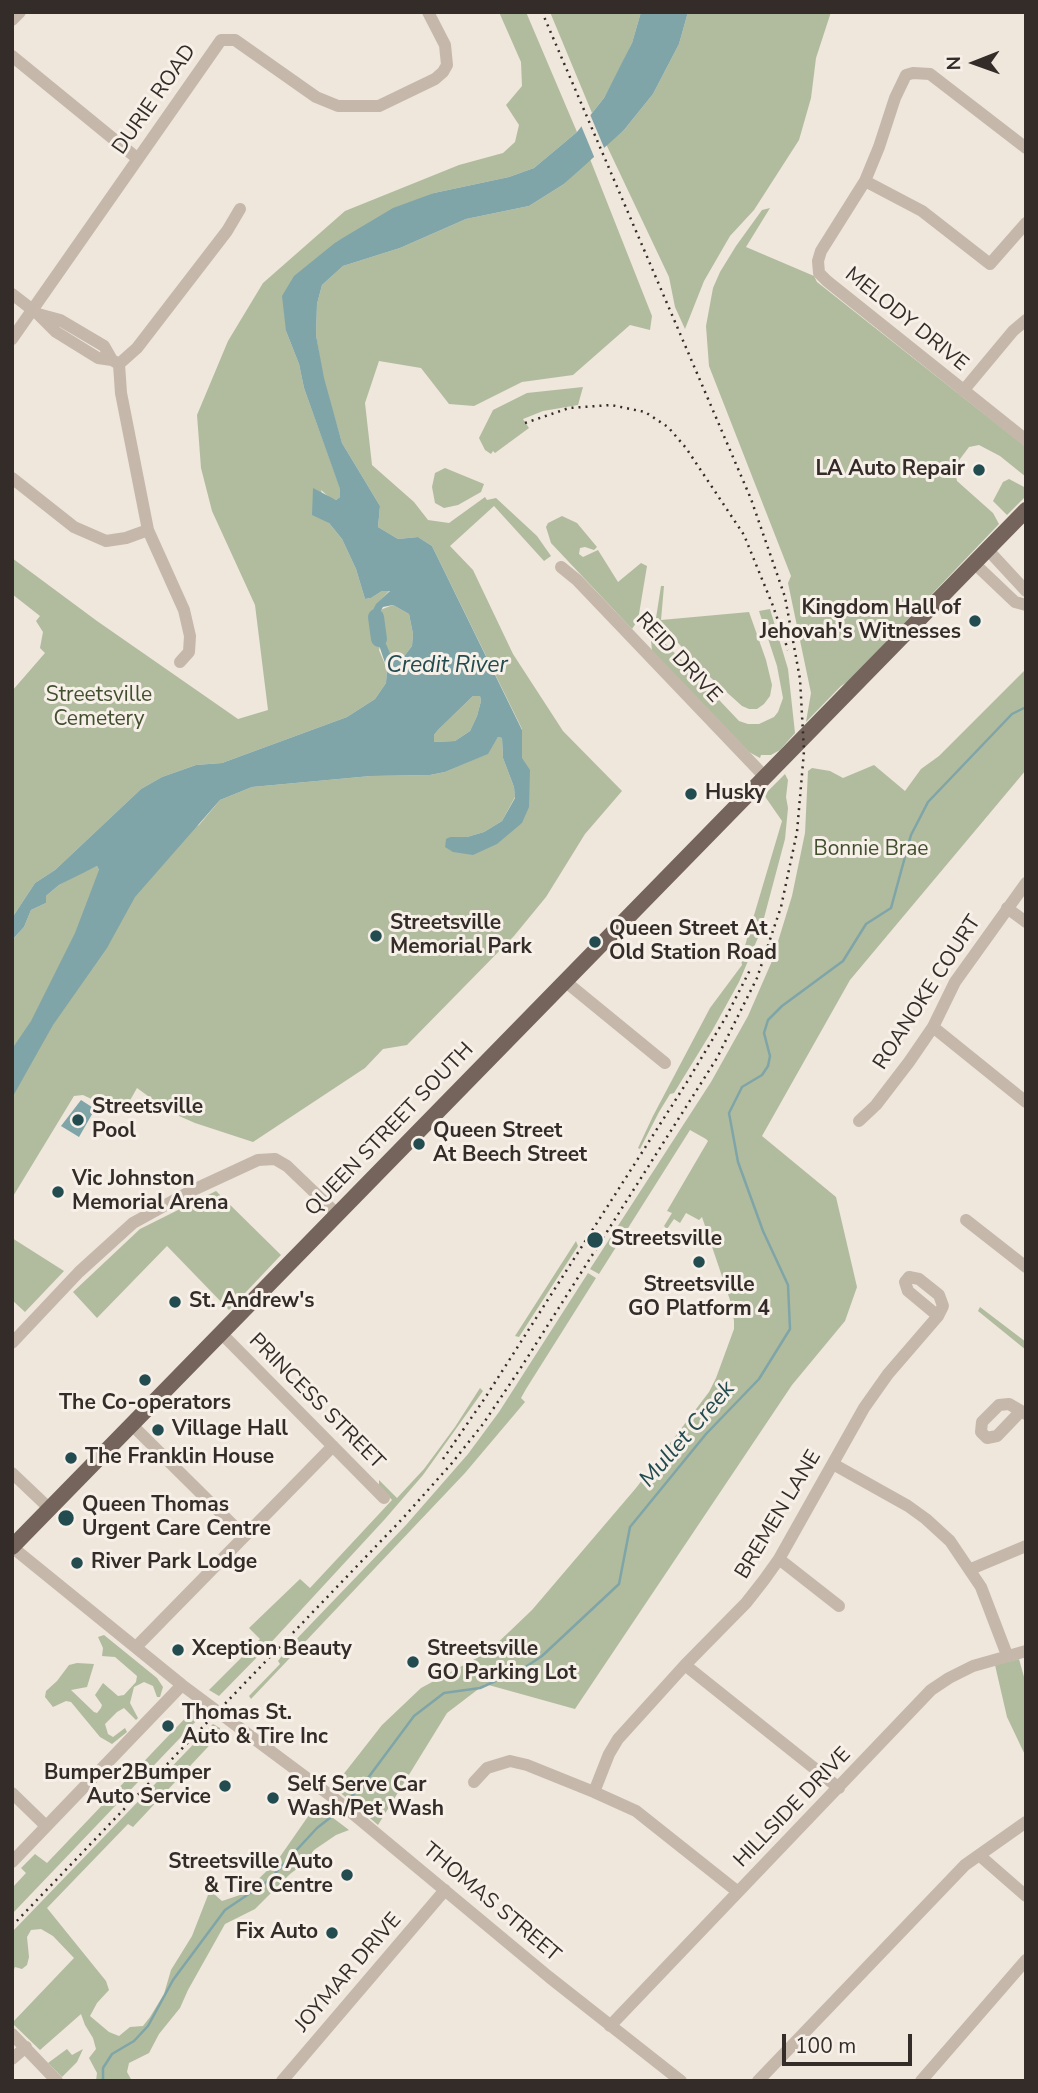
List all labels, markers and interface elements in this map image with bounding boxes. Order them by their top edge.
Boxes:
north arrow [940,28,1010,98]
street label: DURIE ROAD [108,40,202,160]
text: N [941,56,967,71]
street label: MELODY DRIVE [839,263,973,377]
place label: LA Auto Repair [816,457,965,483]
marker: LA Auto Repair [971,462,987,478]
place label: Kingdom Hall of Jehovah's Witnesses [760,596,961,646]
street label: REID DRIVE [630,608,726,708]
marker: Kingdom Hall of Jehovah's Witnesses [967,613,983,629]
water label: Credit River [386,652,508,680]
park label: Streetsville Cemetery [46,683,152,733]
place label: Husky [705,781,766,807]
marker: Husky [683,786,699,802]
park label: Bonnie Brae [813,837,929,863]
place label: Streetsville Memorial Park [390,911,532,961]
street label: ROANOKE COURT [869,911,987,1075]
place label: Queen Street At Old Station Road [609,917,777,967]
marker: Streetsville Memorial Park [368,928,384,944]
marker: Queen Street At Old Station Road [587,934,603,950]
street label: QUEEN STREET SOUTH [301,1038,479,1222]
place label: Streetsville Pool [92,1095,203,1145]
marker: Streetsville Pool [70,1112,86,1128]
place label: Queen Street At Beech Street [433,1119,587,1169]
marker: Queen Street At Beech Street [411,1136,427,1152]
place label: Vic Johnston Memorial Arena [72,1167,228,1217]
marker: Vic Johnston Memorial Arena [50,1184,66,1200]
place label: Streetsville [611,1227,722,1253]
marker: Streetsville [585,1230,605,1250]
marker: Streetsville GO Platform 4 [691,1254,707,1270]
place label: Streetsville GO Platform 4 [628,1273,770,1323]
place label: St. Andrew's [189,1289,314,1315]
marker: St. Andrew's [167,1294,183,1310]
street label: PRINCESS STREET [243,1329,389,1475]
marker: The Co-operators [137,1372,153,1388]
water label: Mullet Creek [634,1376,742,1494]
place label: The Co-operators [59,1391,231,1417]
place label: Village Hall [172,1417,288,1443]
marker: Village Hall [150,1422,166,1438]
place label: The Franklin House [85,1445,274,1471]
street label: BREMEN LANE [731,1446,827,1584]
marker: The Franklin House [63,1450,79,1466]
place label: Queen Thomas Urgent Care Centre [82,1493,271,1543]
marker: Queen Thomas Urgent Care Centre [56,1508,76,1528]
place label: River Park Lodge [91,1550,257,1576]
marker: River Park Lodge [69,1555,85,1571]
place label: Xception Beauty [192,1637,352,1663]
place label: Streetsville GO Parking Lot [427,1637,577,1687]
marker: Xception Beauty [170,1642,186,1658]
marker: Streetsville GO Parking Lot [405,1654,421,1670]
place label: Thomas St. Auto & Tire Inc [182,1701,328,1751]
marker: Thomas St. Auto & Tire Inc [160,1718,176,1734]
street label: HILLSIDE DRIVE [729,1743,857,1873]
place label: Bumper2Bumper Auto Service [44,1761,211,1811]
place label: Self Serve Car Wash/Pet Wash [287,1773,444,1823]
marker: Bumper2Bumper Auto Service [217,1778,233,1794]
marker: Self Serve Car Wash/Pet Wash [265,1790,281,1806]
street label: THOMAS STREET [417,1838,565,1968]
place label: Streetsville Auto & Tire Centre [168,1850,333,1900]
marker: Streetsville Auto & Tire Centre [339,1867,355,1883]
street label: JOYMAR DRIVE [291,1908,407,2038]
place label: Fix Auto [236,1920,318,1946]
marker: Fix Auto [324,1925,340,1941]
scale bar [786,2020,916,2064]
text: 100 m [795,2032,856,2060]

